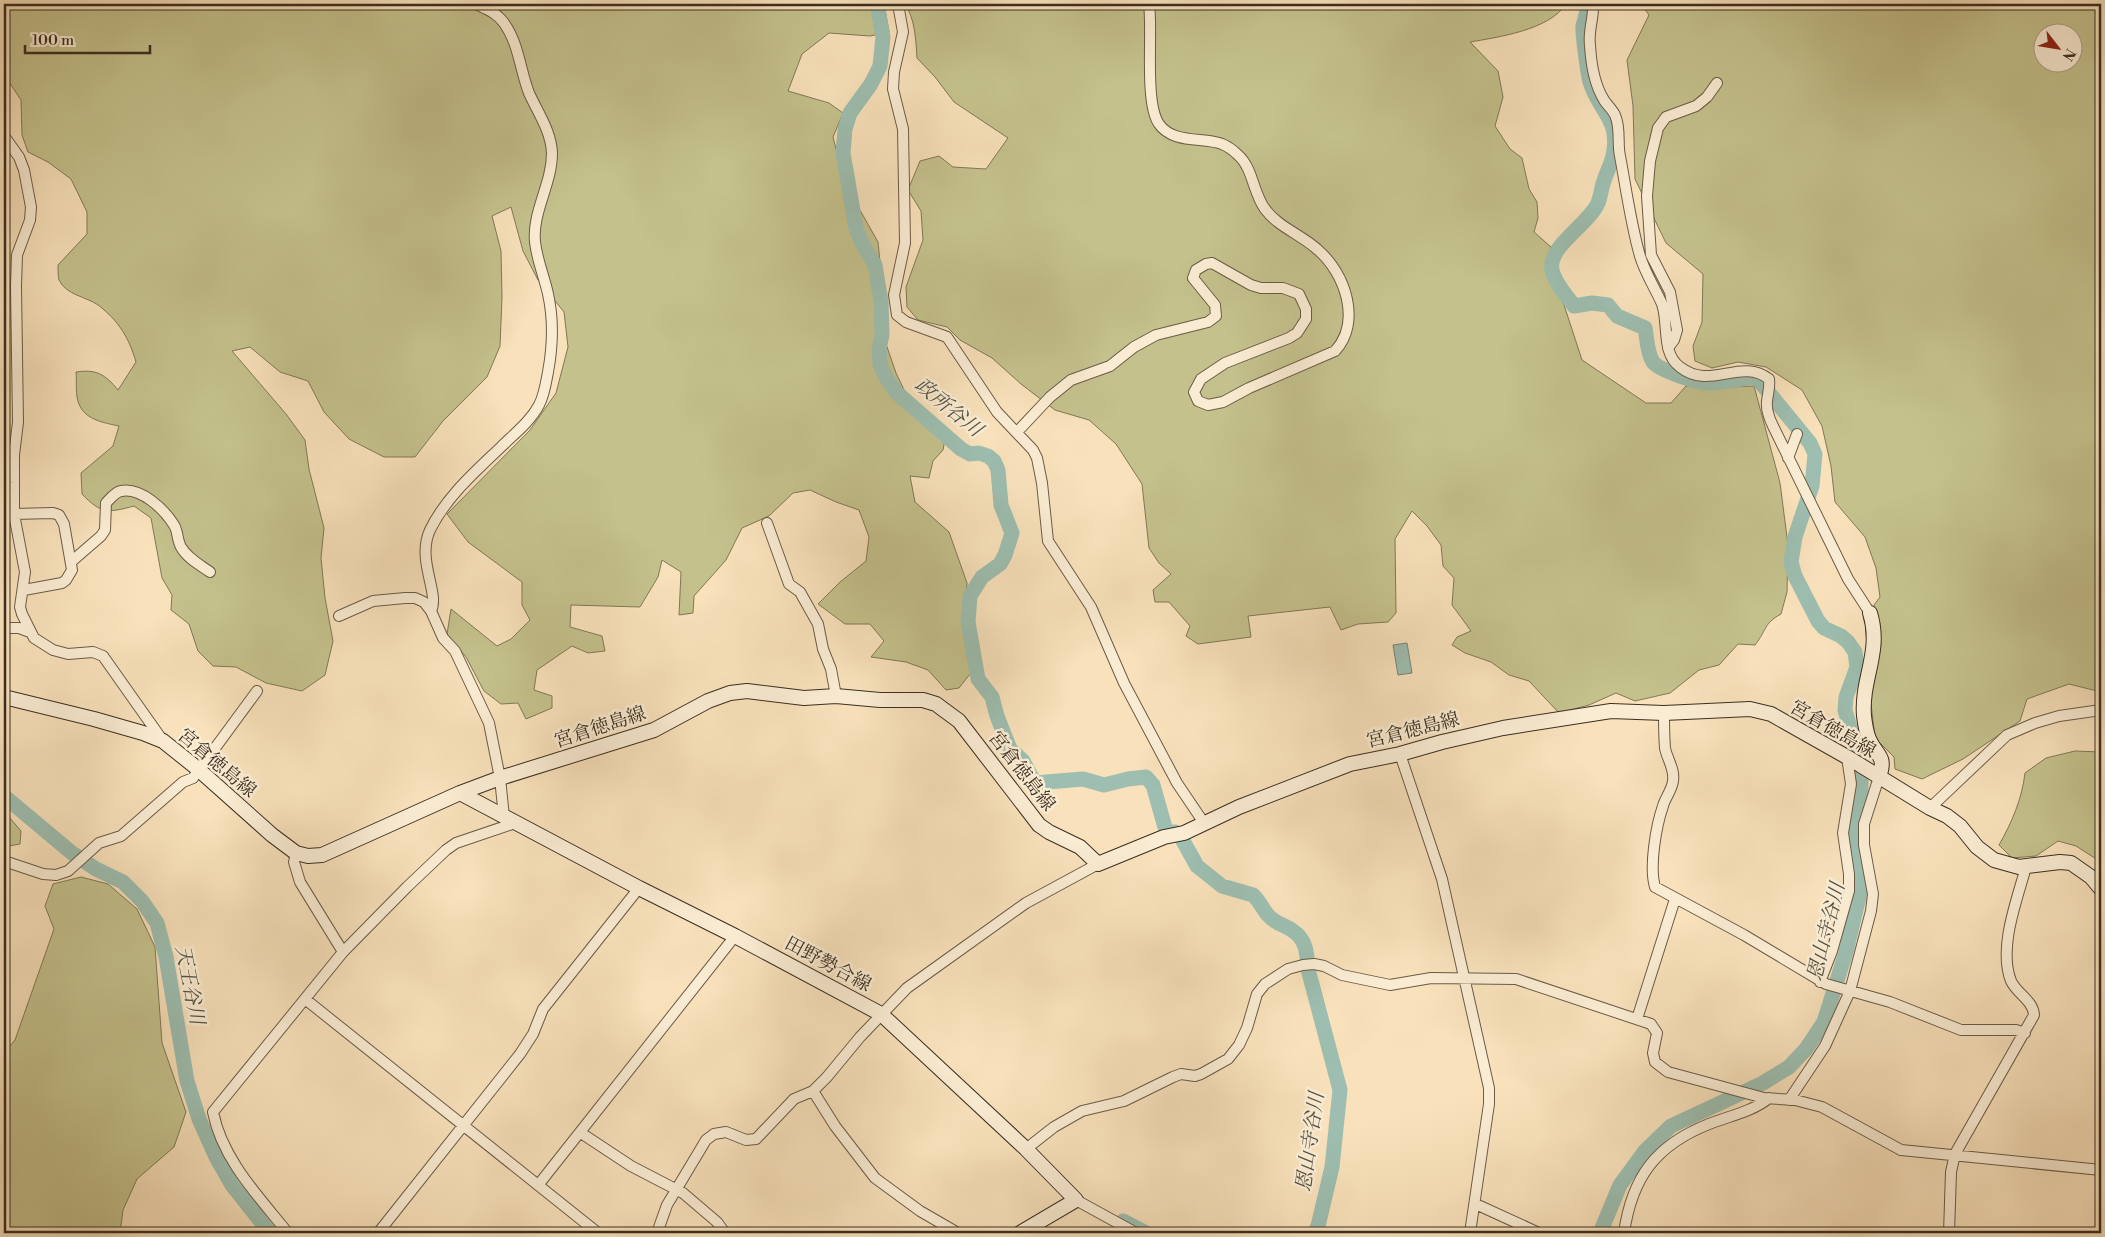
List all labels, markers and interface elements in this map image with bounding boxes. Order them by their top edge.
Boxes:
scale bar [25,22,150,54]
north arrow [2032,22,2082,72]
text: 100 m [32,31,74,50]
text: N [2058,45,2079,64]
water label: 政所谷川 [909,373,989,444]
street label: 宮倉徳島線 [1786,695,1880,763]
street label: 宮倉徳島線 [551,701,649,753]
street label: 宮倉徳島線 [1364,707,1462,753]
street label: 宮倉徳島線 [173,723,261,803]
street label: 宮倉徳島線 [983,726,1061,816]
water label: 恩山寺谷川 [1803,879,1852,984]
street label: 田野勢合線 [780,931,876,997]
water label: 天王谷川 [169,943,209,1029]
water label: 恩山寺谷川 [1292,1089,1331,1193]

